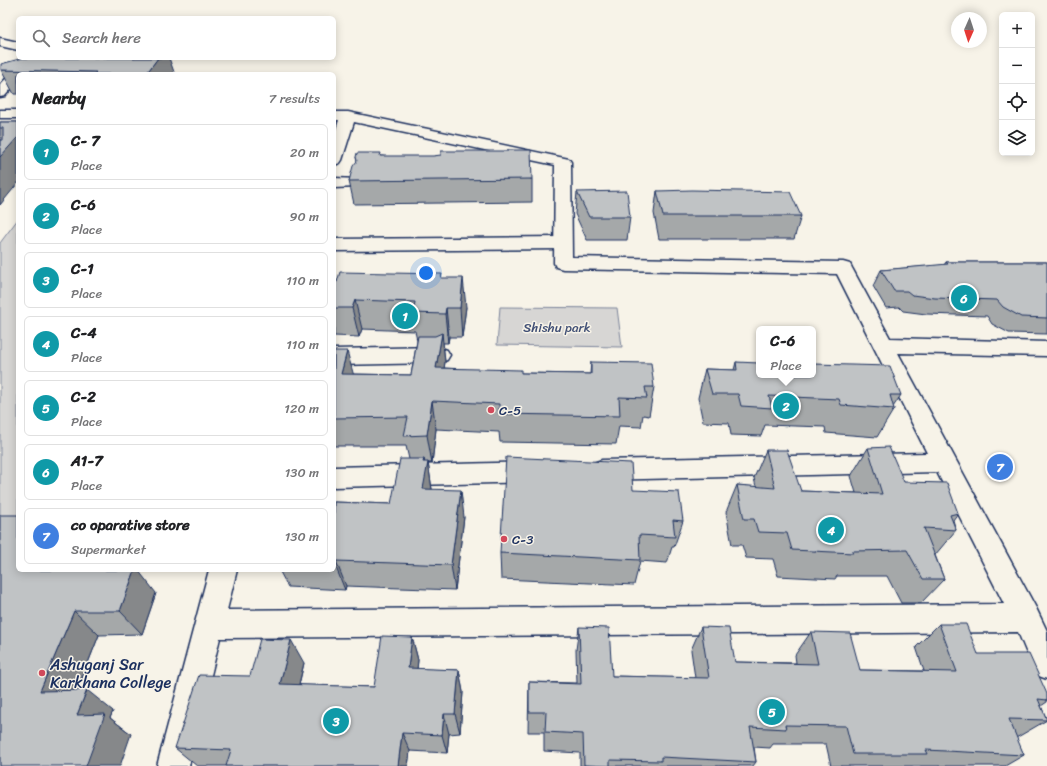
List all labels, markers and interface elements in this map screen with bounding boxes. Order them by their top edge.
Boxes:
north arrow [951,12,987,48]
map controls [999,12,1035,156]
button: + [999,12,1035,48]
search box [16,16,336,60]
text: Search here [62,25,141,51]
icon: search [30,27,52,49]
button: − [999,48,1035,84]
text: Nearby [32,83,86,113]
button: locate [999,84,1035,120]
text: 7 results [269,87,320,110]
button: layers [999,120,1035,156]
text: C- 7 [71,128,100,154]
text: 1 [43,141,49,164]
text: 20 m [290,141,319,164]
text: Place [71,154,102,177]
text: C-6 [71,192,96,218]
text: 2 [42,205,50,228]
text: 90 m [289,205,319,228]
text: Place [71,218,102,241]
text: C-1 [71,256,94,282]
your location [416,263,436,283]
text: 3 [42,269,50,292]
text: 110 m [286,269,319,292]
text: Place [71,282,102,305]
pin: 6 [951,283,977,313]
pin: 1 [392,301,418,331]
park label: Shishu park [523,316,591,339]
text: C-4 [71,320,97,346]
popup [756,326,816,378]
text: C-6 [770,328,795,354]
text: 4 [42,333,50,356]
text: 110 m [286,333,319,356]
text: Place [71,346,102,369]
text: Place [770,354,802,377]
text: C-2 [71,384,96,410]
pin: 2 [773,391,799,421]
text: 5 [42,397,50,420]
text: 120 m [284,397,319,420]
place label: C-5 [499,399,521,422]
marker: C-5 [486,405,496,415]
text: Place [71,410,102,433]
text: A1-7 [71,448,103,474]
pin: 7 [987,452,1013,482]
text: 6 [42,461,50,484]
text: 130 m [285,461,319,484]
text: Place [71,474,102,497]
text: co oparative store [71,512,190,538]
pin: 4 [818,515,844,545]
text: 7 [42,525,50,548]
text: 130 m [285,525,319,548]
place label: C-3 [512,528,533,551]
marker: C-3 [499,534,509,544]
text: Supermarket [71,538,146,561]
place label: Ashuganj Sar Karkhana College [49,650,172,697]
marker: Ashuganj Sar Karkhana College [37,668,47,678]
pin: 5 [759,697,785,727]
pin: 3 [323,706,349,736]

